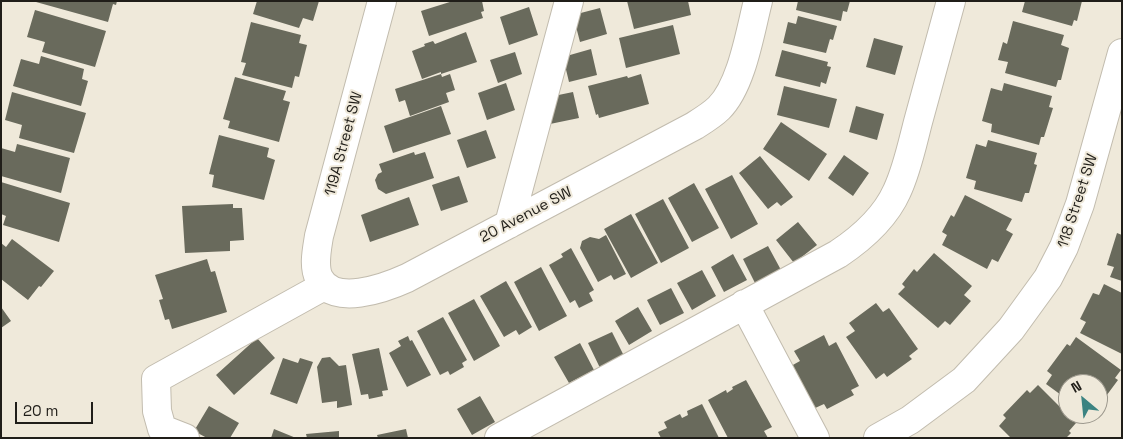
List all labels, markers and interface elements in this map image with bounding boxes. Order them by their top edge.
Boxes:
street label: 119A Street SW [321,90,367,198]
street label: 118 Street SW [1054,152,1102,250]
street label: 20 Avenue SW [477,183,575,247]
north arrow [1058,374,1108,424]
text: N [1068,376,1085,397]
scale bar [18,392,95,424]
text: 20 m [23,401,58,420]

